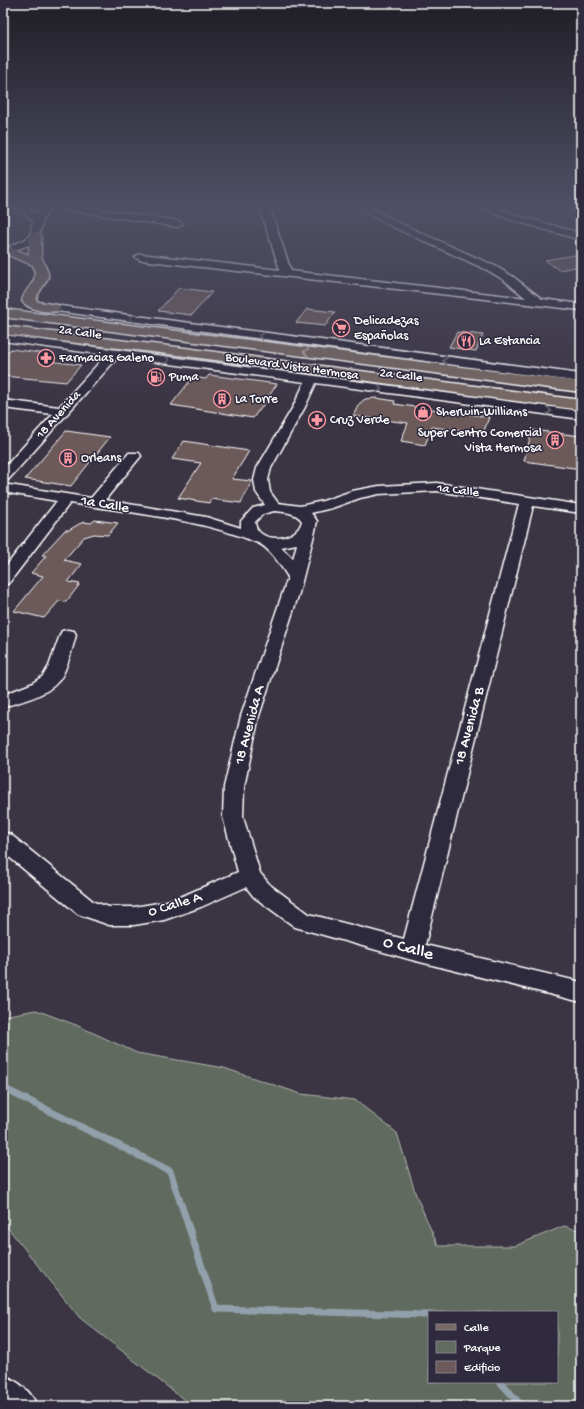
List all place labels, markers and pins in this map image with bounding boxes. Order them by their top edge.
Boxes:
place label: Delicadezas Españolas [353,314,420,344]
supermarket icon: Delicadezas Españolas [331,318,351,338]
restaurant icon: La Estancia [456,331,476,351]
place label: La Estancia [479,334,541,349]
pharmacy icon: Farmacias Galeno [36,348,56,368]
place label: Farmacias Galeno [58,351,154,366]
fuel station icon: Puma [146,367,166,387]
place label: Puma [168,370,200,385]
building icon: La Torre [212,389,232,409]
place label: La Torre [235,392,278,407]
shop icon: Sherwin-Williams [413,402,433,422]
place label: Sherwin-Williams [436,405,528,420]
pharmacy icon: Cruz Verde [307,410,327,430]
place label: Cruz Verde [330,413,390,428]
place label: Super Centro Comercial Vista Hermosa [418,426,543,456]
building icon: Super Centro Comercial Vista Hermosa [545,430,565,450]
building icon: Orleans [58,448,78,468]
place label: Orleans [81,451,122,466]

